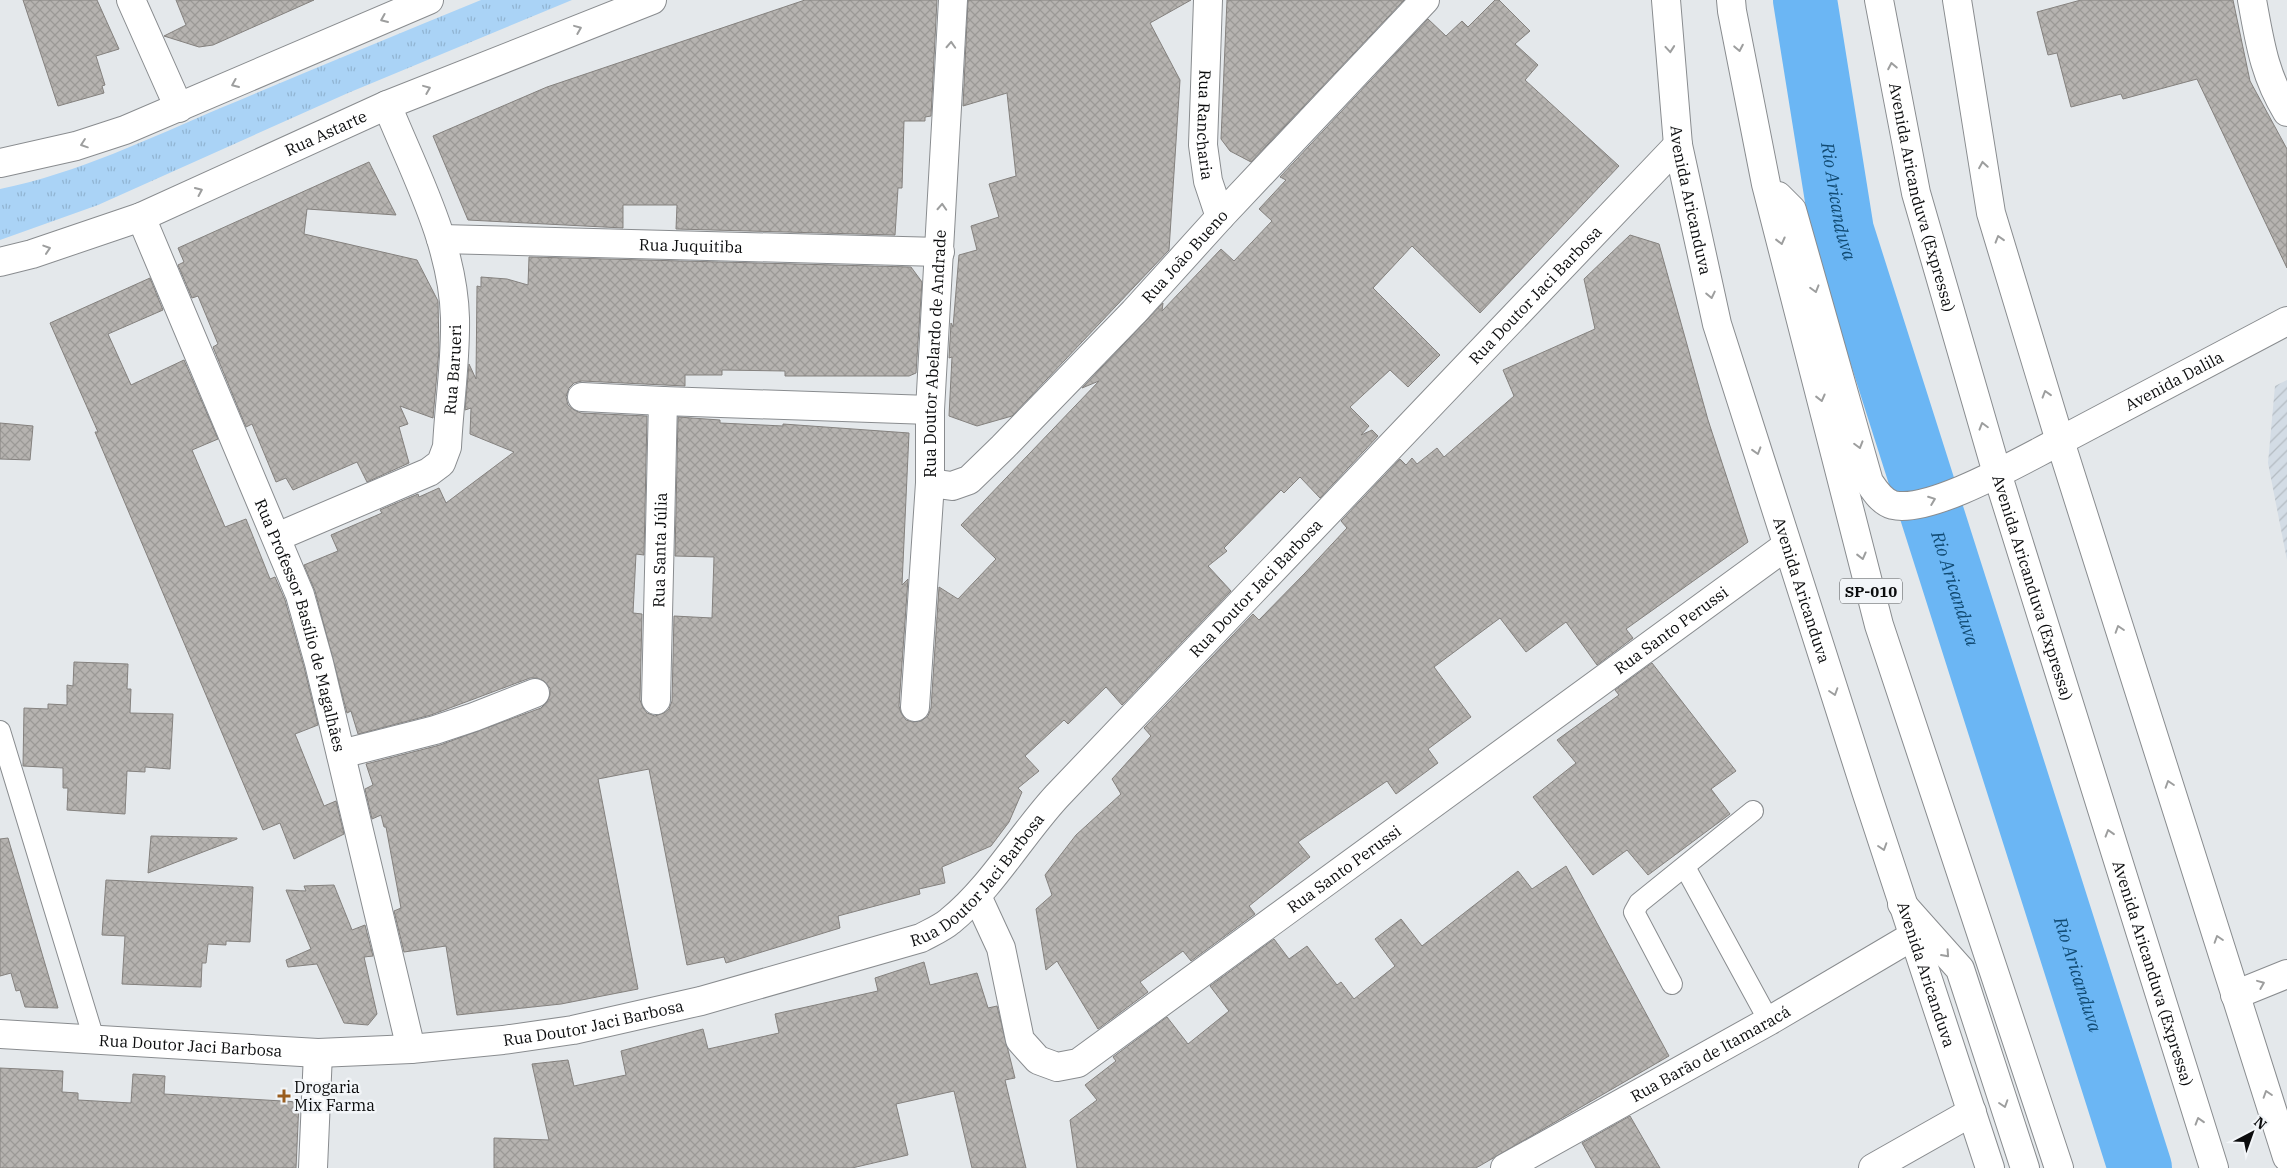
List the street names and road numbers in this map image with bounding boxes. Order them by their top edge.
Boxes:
street label: Rua Rancharia [1192,69,1218,182]
street label: Avenida Aricanduva (Expressa) [1885,81,1960,314]
street label: Rua Astarte [282,106,370,160]
street label: Avenida Aricanduva [1666,125,1716,277]
street label: Rua João Bueno [1137,205,1232,307]
street label: Rua Doutor Jaci Barbosa [1464,221,1606,368]
street label: Rua Doutor Abelardo de Andrade [920,229,950,478]
street label: Rua Juquitiba [639,234,743,257]
street label: Rua Barueri [439,324,465,416]
street label: Avenida Dalila [2121,346,2227,415]
street label: Avenida Aricanduva (Expressa) [1988,472,2077,703]
street label: Rua Santa Júlia [648,492,671,608]
street label: Rua Professor Basílio de Magalhães [251,496,350,754]
street label: Rua Doutor Jaci Barbosa [1185,514,1326,661]
street label: Avenida Aricanduva [1769,515,1835,666]
road number: SP-010 [1840,578,1902,604]
street label: Rua Santo Perussi [1610,582,1732,678]
street label: Rua Doutor Jaci Barbosa [908,809,1048,951]
street label: Rua Santo Perussi [1283,821,1405,917]
street label: Avenida Aricanduva (Expressa) [2109,858,2198,1089]
street label: Avenida Aricanduva [1893,899,1960,1050]
street label: Rua Doutor Jaci Barbosa [502,995,686,1050]
street label: Rua Barão de Itamaracá [1627,1001,1794,1106]
street label: Rua Doutor Jaci Barbosa [98,1030,283,1061]

